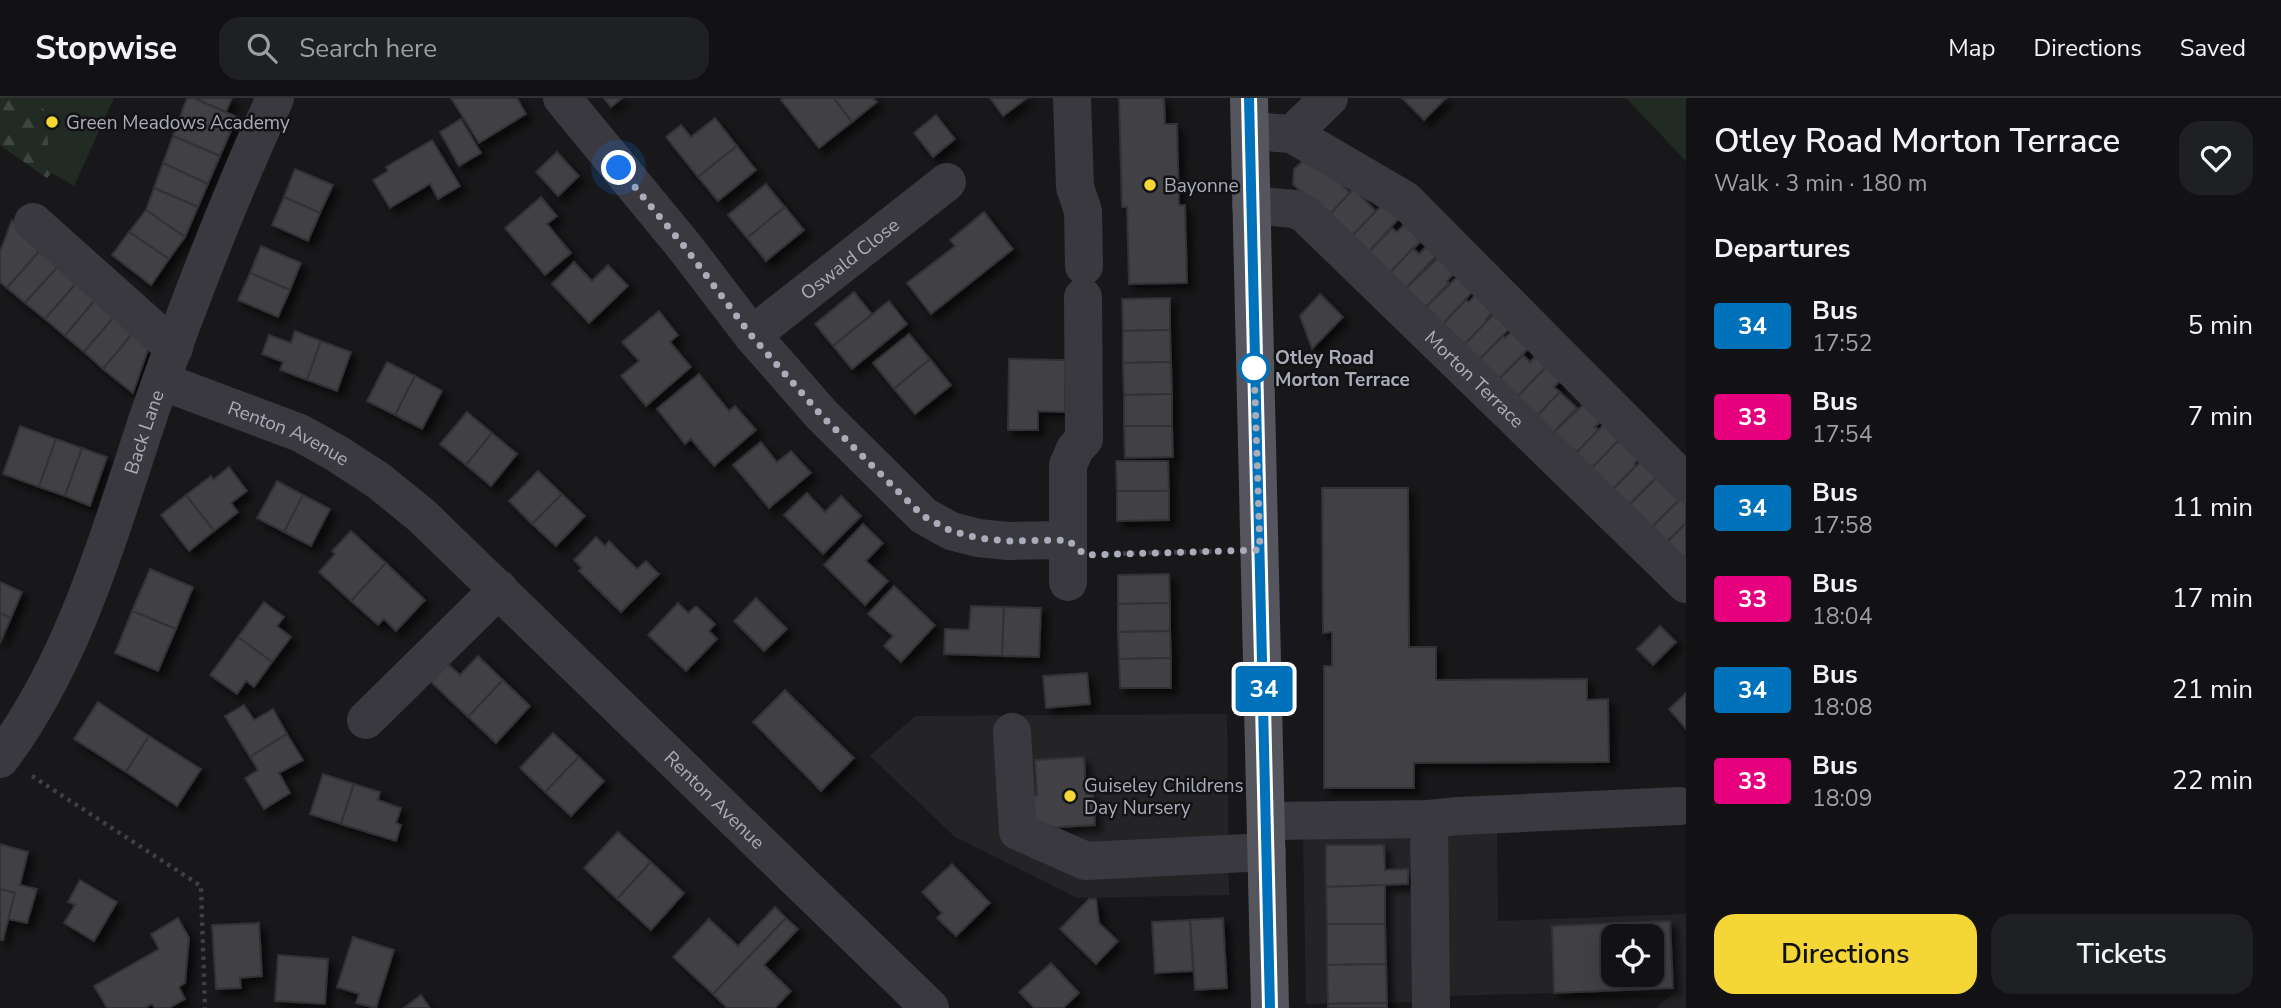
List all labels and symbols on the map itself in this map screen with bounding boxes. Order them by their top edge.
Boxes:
place label: Green Meadows Academy [66,110,290,136]
marker: Green Meadows Academy [44,114,60,130]
your location [601,150,636,185]
place label: Bayonne [1164,173,1239,199]
marker: Bayonne [1142,177,1158,193]
street label: Oswald Close [795,212,905,306]
street label: Morton Terrace [1419,325,1530,434]
place label: Otley Road Morton Terrace [1275,345,1410,393]
marker: Otley Road Morton Terrace [1239,353,1269,383]
street label: Back Lane [118,386,171,478]
street label: Renton Avenue [224,395,354,472]
line badge: 34 [1232,666,1296,712]
street label: Renton Avenue [658,745,770,855]
place label: Guiseley Childrens Day Nursery [1084,773,1244,821]
marker: Guiseley Childrens Day Nursery [1062,788,1078,804]

